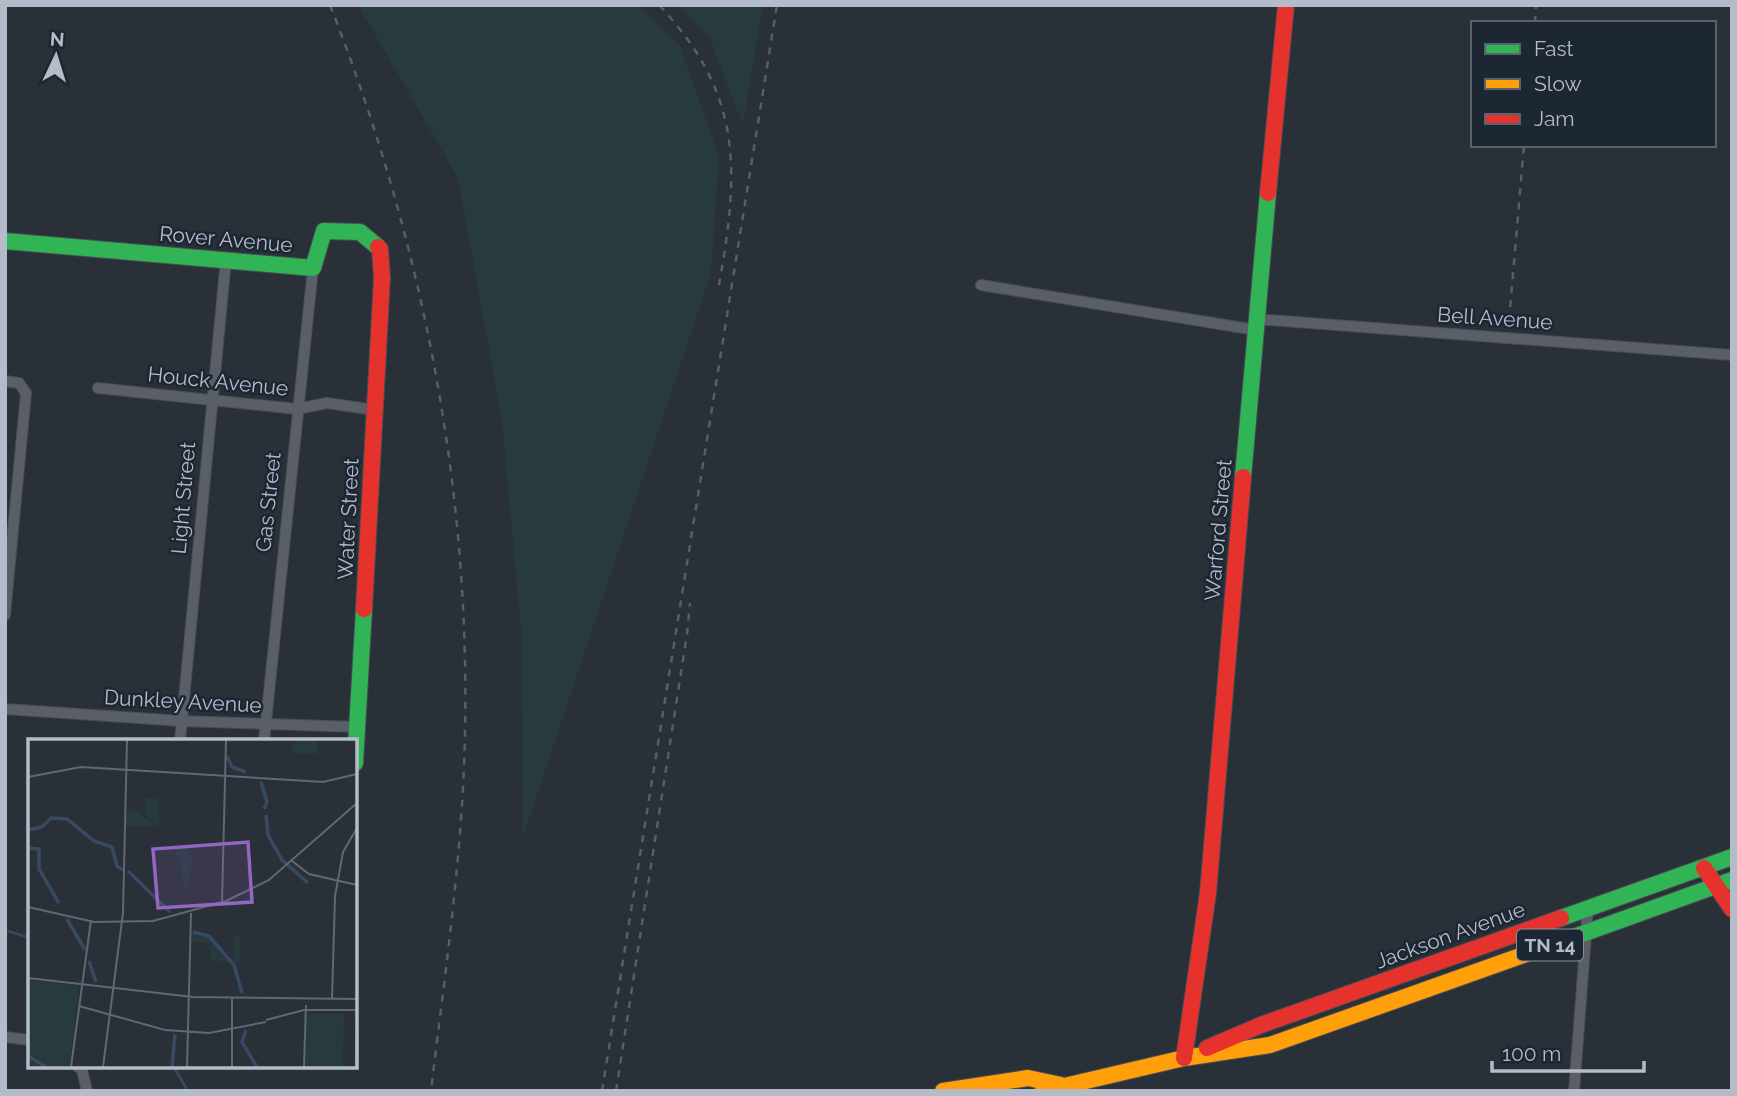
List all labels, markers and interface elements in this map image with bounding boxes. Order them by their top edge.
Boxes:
north arrow [21,21,91,91]
legend [1471,21,1716,147]
text: N [49,28,65,51]
text: Fast [1534,36,1574,61]
text: Slow [1534,71,1582,96]
text: Jam [1534,106,1575,131]
street label: Rover Avenue [158,221,294,257]
street label: Bell Avenue [1437,302,1553,334]
street label: Houck Avenue [146,361,290,401]
street label: Light Street [166,441,200,555]
street label: Gas Street [250,451,286,553]
street label: Water Street [332,457,364,581]
street label: Warford Street [1199,458,1237,602]
street label: Dunkley Avenue [104,684,262,718]
inset map [28,739,357,1068]
street label: Jackson Avenue [1372,896,1528,974]
road number: TN 14 [1517,930,1583,960]
scale bar [1492,1030,1644,1074]
text: 100 m [1502,1041,1561,1066]

